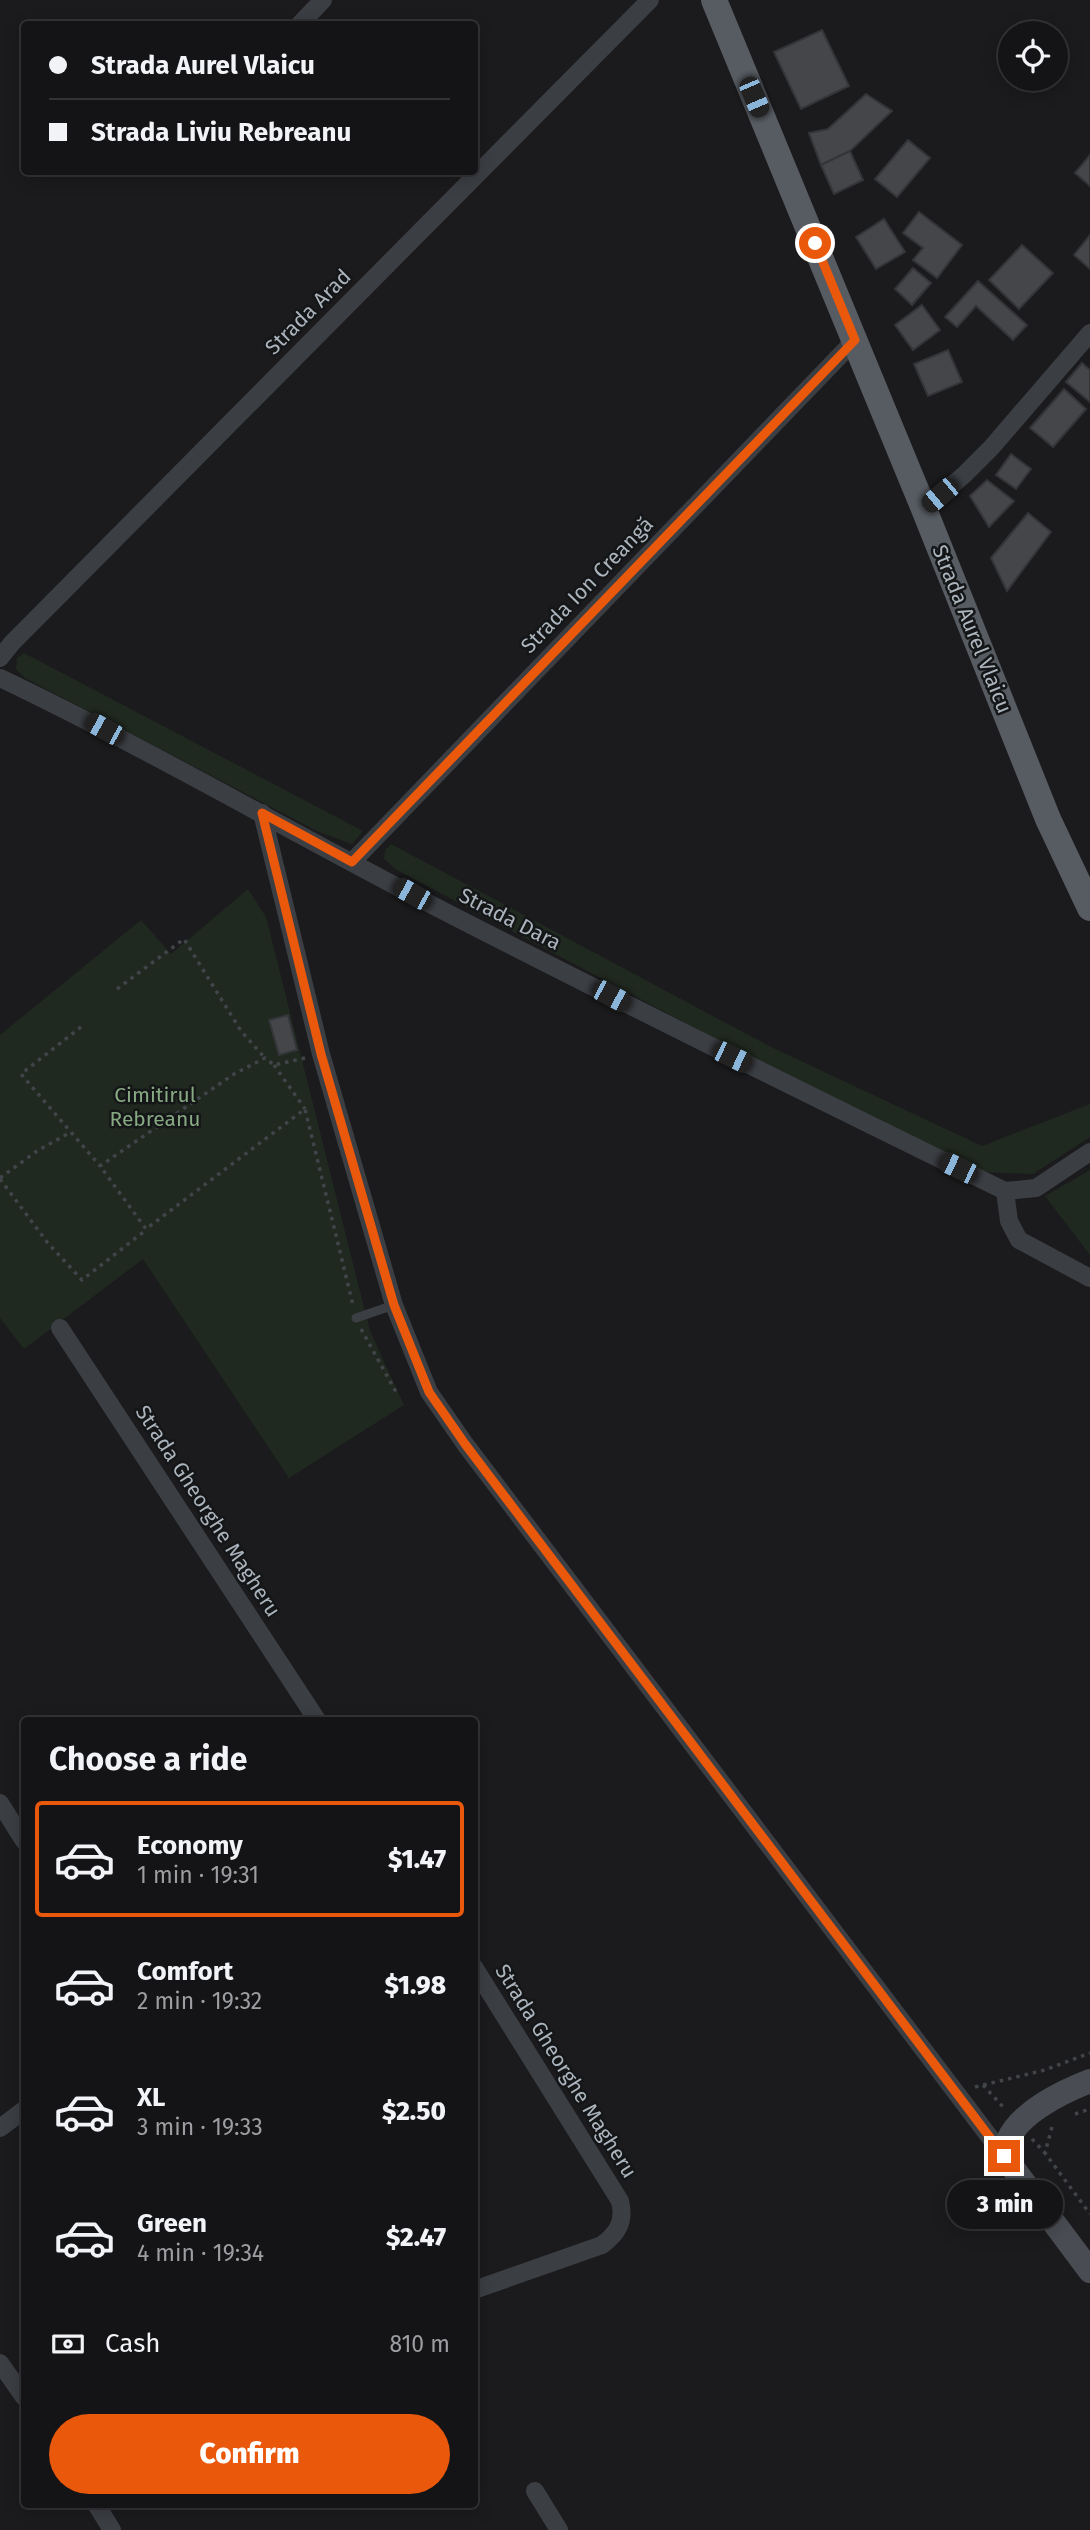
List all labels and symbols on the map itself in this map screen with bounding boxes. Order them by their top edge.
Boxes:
car [737,74,772,120]
route start [799,227,831,259]
street label: Strada Arad [260,264,356,360]
car [918,473,963,517]
street label: Strada Ion Creangă [515,511,659,659]
street label: Strada Aurel Vlaicu [926,541,1018,717]
car [81,710,128,748]
car [389,875,436,913]
street label: Strada Dara [455,882,565,956]
car [588,977,635,1015]
car [709,1038,756,1076]
park label: Cimitirul Rebreanu [110,1082,200,1132]
car [935,1149,982,1187]
street label: Strada Gheorghe Magheru [130,1400,286,1622]
street label: Strada Gheorghe Magheru [489,1959,643,2183]
route end [988,2140,1020,2172]
callout: 3 min [946,2180,1062,2230]

